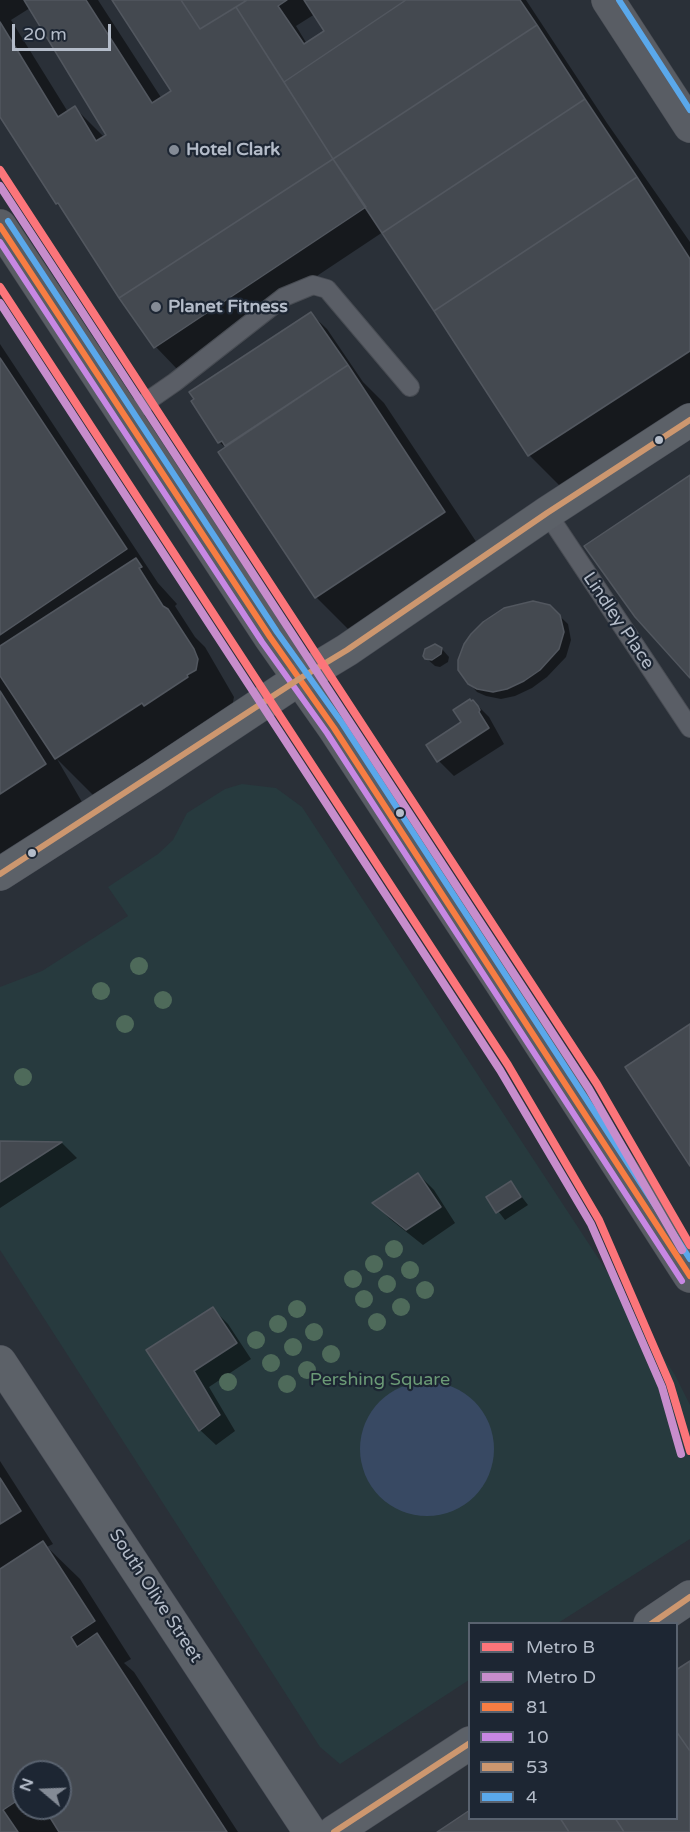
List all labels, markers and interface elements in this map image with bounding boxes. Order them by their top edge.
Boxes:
scale bar [15,12,114,50]
text: 20 m [23,23,67,45]
place label: Hotel Clark [186,139,280,161]
marker: Hotel Clark [167,143,181,157]
place label: Planet Fitness [168,296,288,318]
marker: Planet Fitness [149,300,163,314]
unlabelled marker [653,434,665,446]
street label: Lindley Place [578,568,658,674]
unlabelled marker [394,807,406,819]
unlabelled marker [26,847,38,859]
park label: Pershing Square [310,1369,450,1391]
street label: South Olive Street [104,1525,206,1667]
legend [468,1622,678,1820]
text: Metro B [526,1636,595,1658]
text: Metro D [526,1666,596,1688]
text: 81 [526,1696,549,1718]
text: 10 [526,1726,549,1748]
text: 53 [526,1756,549,1778]
north arrow [12,1760,72,1820]
text: N [15,1775,38,1794]
text: 4 [526,1786,537,1808]

